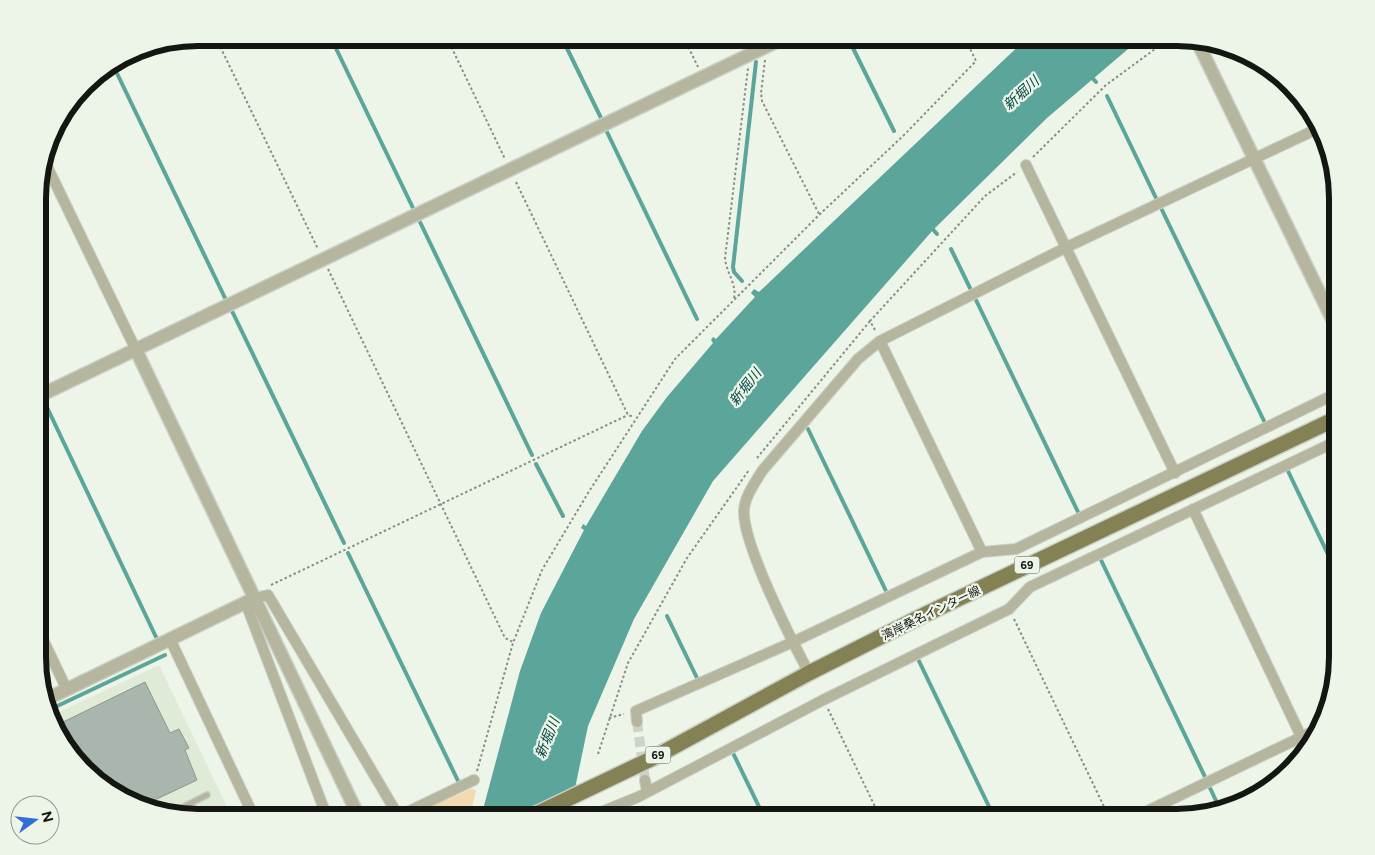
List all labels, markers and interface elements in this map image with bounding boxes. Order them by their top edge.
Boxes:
water label: 新堀川 [1000,72,1044,114]
water label: 新堀川 [726,364,766,409]
road number: 69 [1014,556,1040,574]
street label: 湾岸桑名インター線 [879,583,983,643]
water label: 新堀川 [532,714,564,761]
road number: 69 [646,746,670,764]
north arrow [10,795,60,845]
text: N [37,809,57,824]

